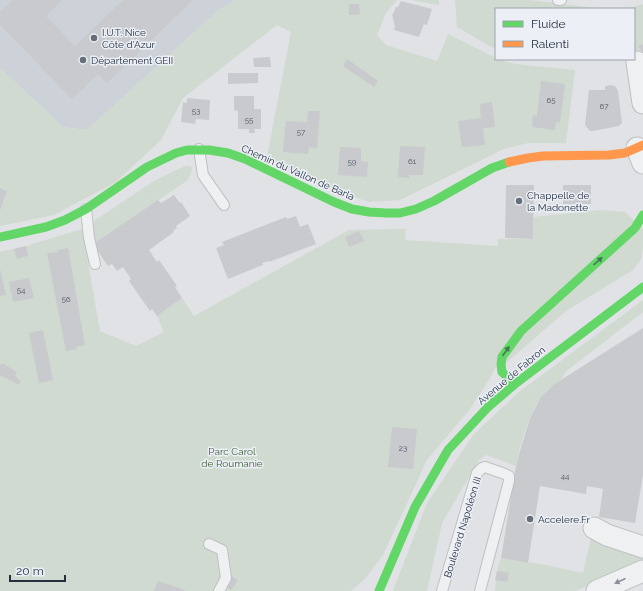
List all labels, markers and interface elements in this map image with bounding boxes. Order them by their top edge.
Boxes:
legend [495,8,635,60]
text: Fluide [531,17,566,31]
place label: I.U.T. Nice Côte d'Azur [102,27,156,50]
marker: I.U.T. Nice Côte d'Azur [89,33,99,43]
text: Ralenti [531,37,569,51]
marker: Département GEII [78,55,88,65]
place label: Département GEII [91,55,173,66]
house number: 65 [546,95,556,105]
house number: 67 [599,101,609,111]
house number: 53 [192,106,200,116]
house number: 55 [245,115,254,125]
house number: 57 [297,127,306,137]
street label: Chemin du Vallon de Barla [240,142,356,202]
house number: 61 [408,156,417,166]
house number: 59 [347,157,357,167]
place label: Chappelle de la Madonette [527,190,589,213]
marker: Chappelle de la Madonette [514,196,524,206]
one-way arrow [593,256,604,265]
house number: 54 [17,285,26,295]
house number: 56 [61,294,71,304]
street label: Avenue de Fabron [476,344,547,407]
one-way arrow [502,346,510,357]
house number: 23 [399,443,407,453]
park label: Parc Carol de Roumanie [201,446,263,469]
house number: 44 [561,471,570,481]
street label: Boulevard Napoléon III [442,475,483,579]
marker: Accelere.Fr [525,514,535,524]
place label: Accelere.Fr [538,514,591,525]
scale bar [10,557,65,583]
text: 20 m [16,564,44,578]
one-way arrow [614,578,625,584]

